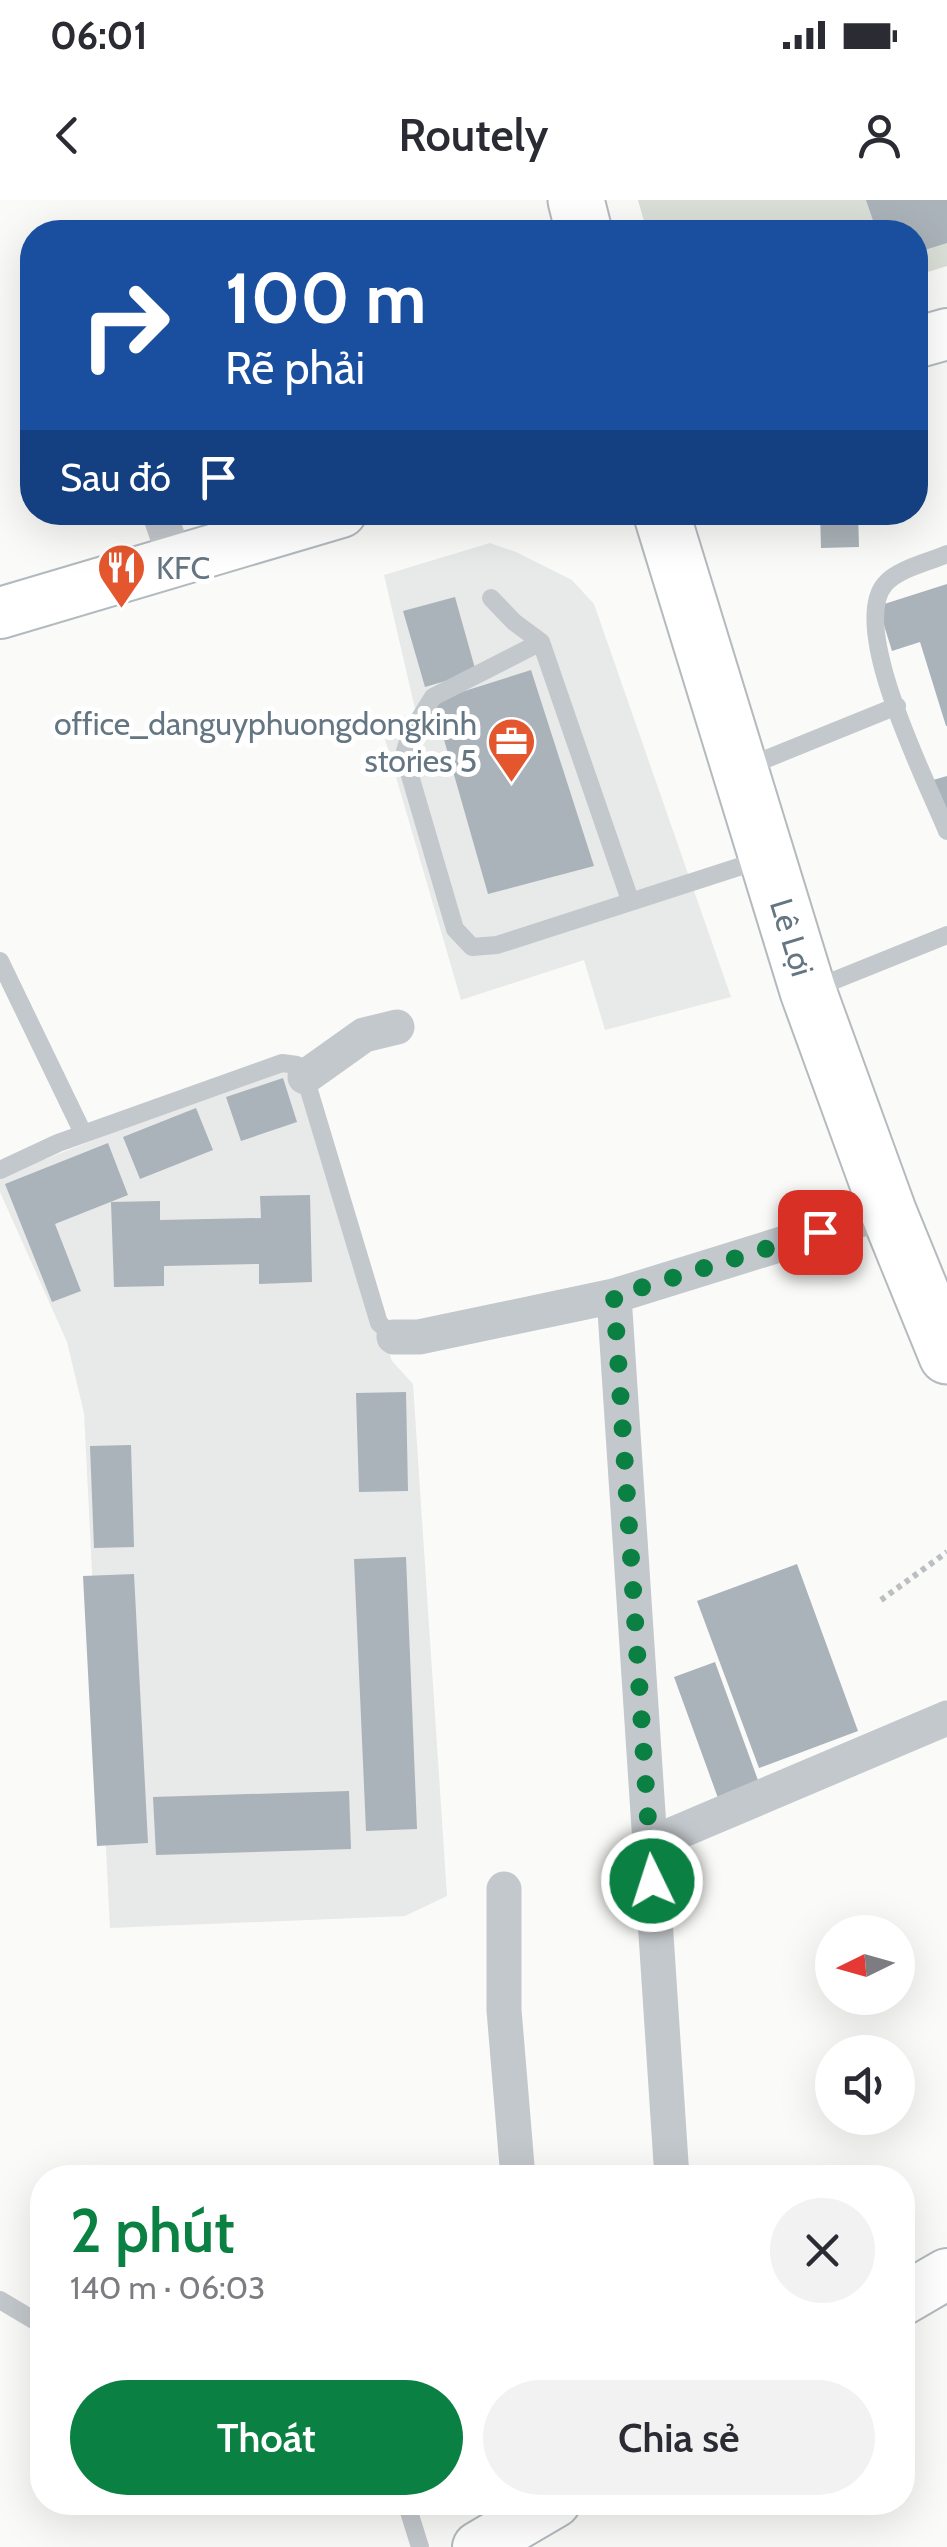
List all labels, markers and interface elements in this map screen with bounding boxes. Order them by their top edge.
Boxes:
text: 06:01 [50,12,147,59]
icon: back [40,108,95,163]
text: Routely [399,108,548,162]
icon: person [852,108,907,163]
text: 100 m [225,255,426,341]
icon: right [60,260,190,390]
text: Rẽ phải [225,341,365,395]
icon: arrive [191,450,246,505]
text: Sau đó [60,454,171,501]
restaurant icon: KFC [95,542,147,610]
place label: KFC [156,548,210,587]
place label: office_danguyphuongdongkinh stories 5 [54,704,477,780]
office icon: office_danguyphuongdongkinh stories 5 [486,716,538,784]
street label: Lê Lợi [762,894,822,981]
pin [778,1190,863,1275]
icon: arrive [793,1205,848,1260]
position arrow [600,1829,704,1933]
north arrow [815,1915,915,2015]
map controls [815,1915,915,2135]
button: sound [815,2035,915,2135]
text: 2 phút [70,2194,235,2267]
button: close [770,2198,875,2303]
text: 140 m · 06:03 [70,2268,265,2307]
button: Thoát [70,2380,463,2495]
button: Chia sẻ [483,2380,875,2495]

